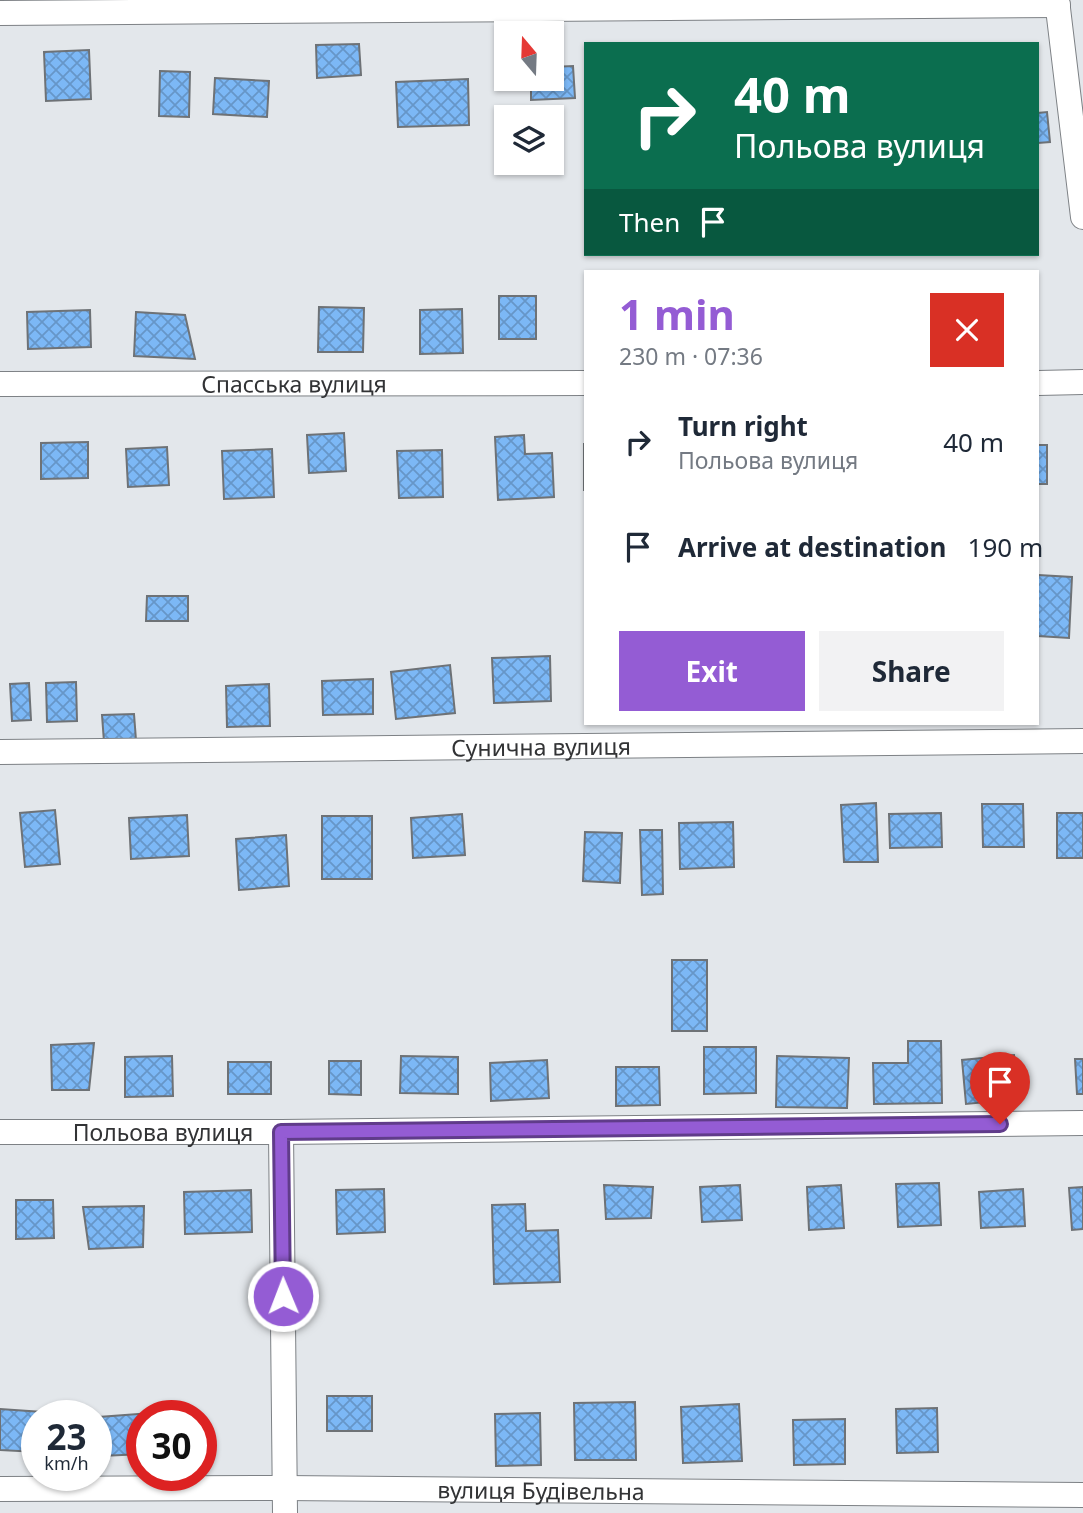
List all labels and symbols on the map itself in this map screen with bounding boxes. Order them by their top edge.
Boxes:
north arrow [494,21,564,91]
street label: Спасська вулиця [201,367,387,400]
street label: Сунична вулиця [451,730,631,763]
pin [970,1052,1030,1124]
street label: Польова вулиця [73,1116,253,1148]
position arrow [246,1259,320,1333]
speed limit sign: 30 [126,1400,217,1491]
street label: вулиця Будівельна [437,1473,645,1507]

